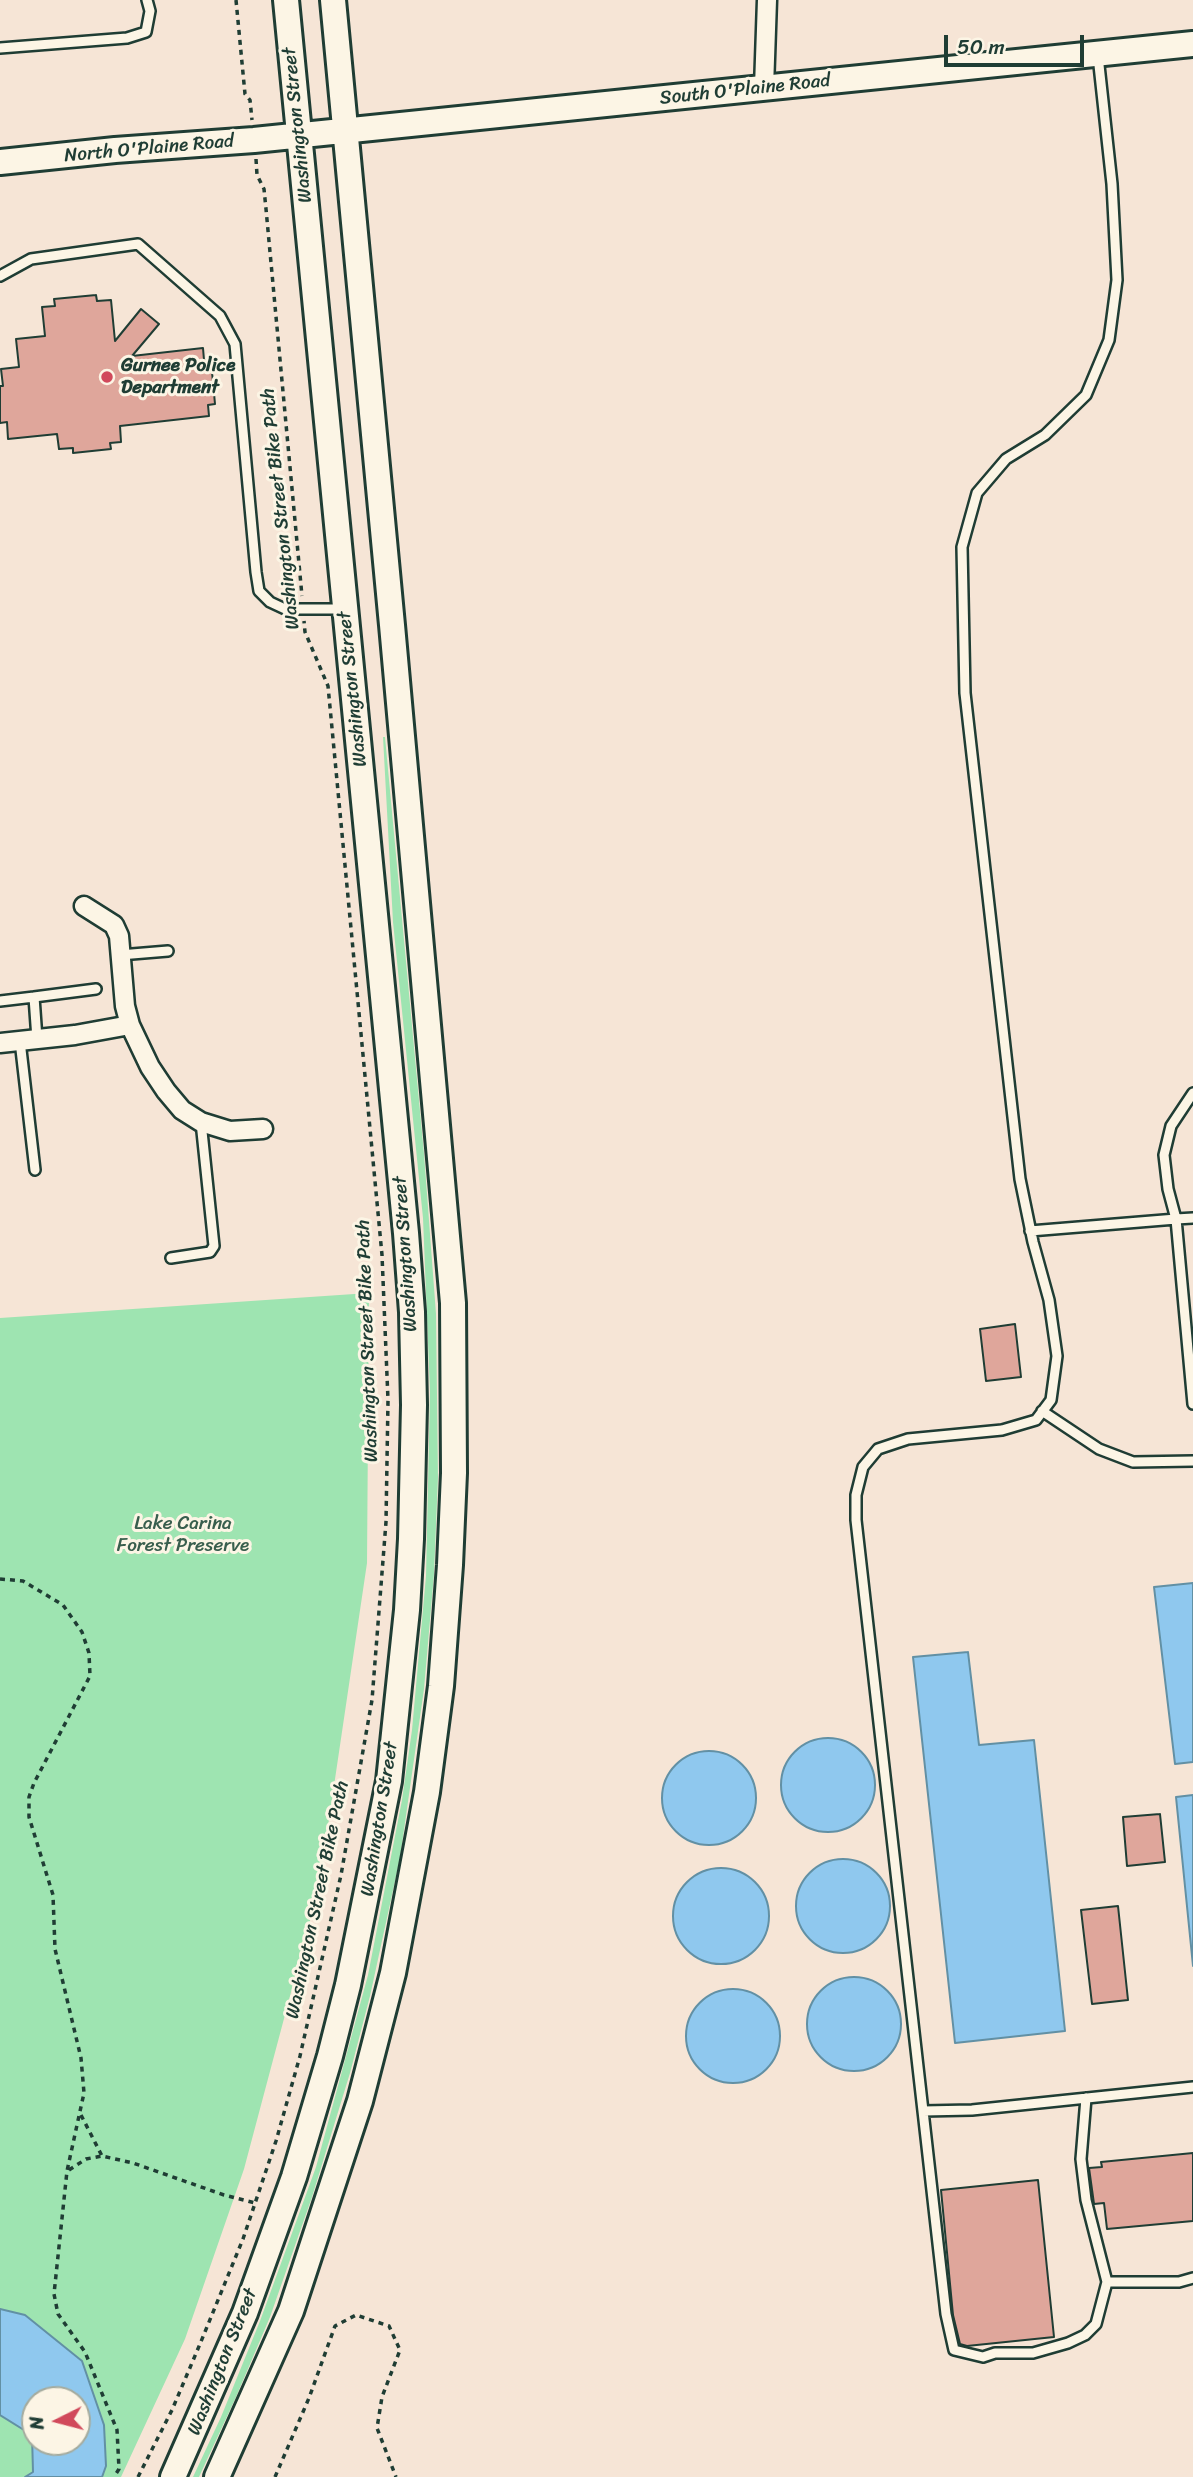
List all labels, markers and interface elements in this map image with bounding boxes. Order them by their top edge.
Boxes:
scale bar [948,21,1088,65]
text: 50 m [957,28,1005,66]
street label: Washington Street [278,46,318,204]
street label: South O'Plaine Road [659,70,831,110]
street label: North O'Plaine Road [63,130,235,168]
place label: Gurnee Police Department [121,355,235,399]
marker: Gurnee Police Department [99,369,115,385]
street label: Washington Street Bike Path [257,387,305,631]
street label: Washington Street [333,610,373,768]
street label: Washington Street [389,1175,423,1333]
street label: Washington Street Bike Path [352,1219,384,1463]
park label: Lake Carina Forest Preserve [117,1513,249,1557]
street label: Washington Street [357,1740,403,1898]
street label: Washington Street Bike Path [282,1779,354,2021]
street label: Washington Street [183,2285,263,2439]
north arrow [21,2386,91,2456]
text: N [20,2415,54,2431]

